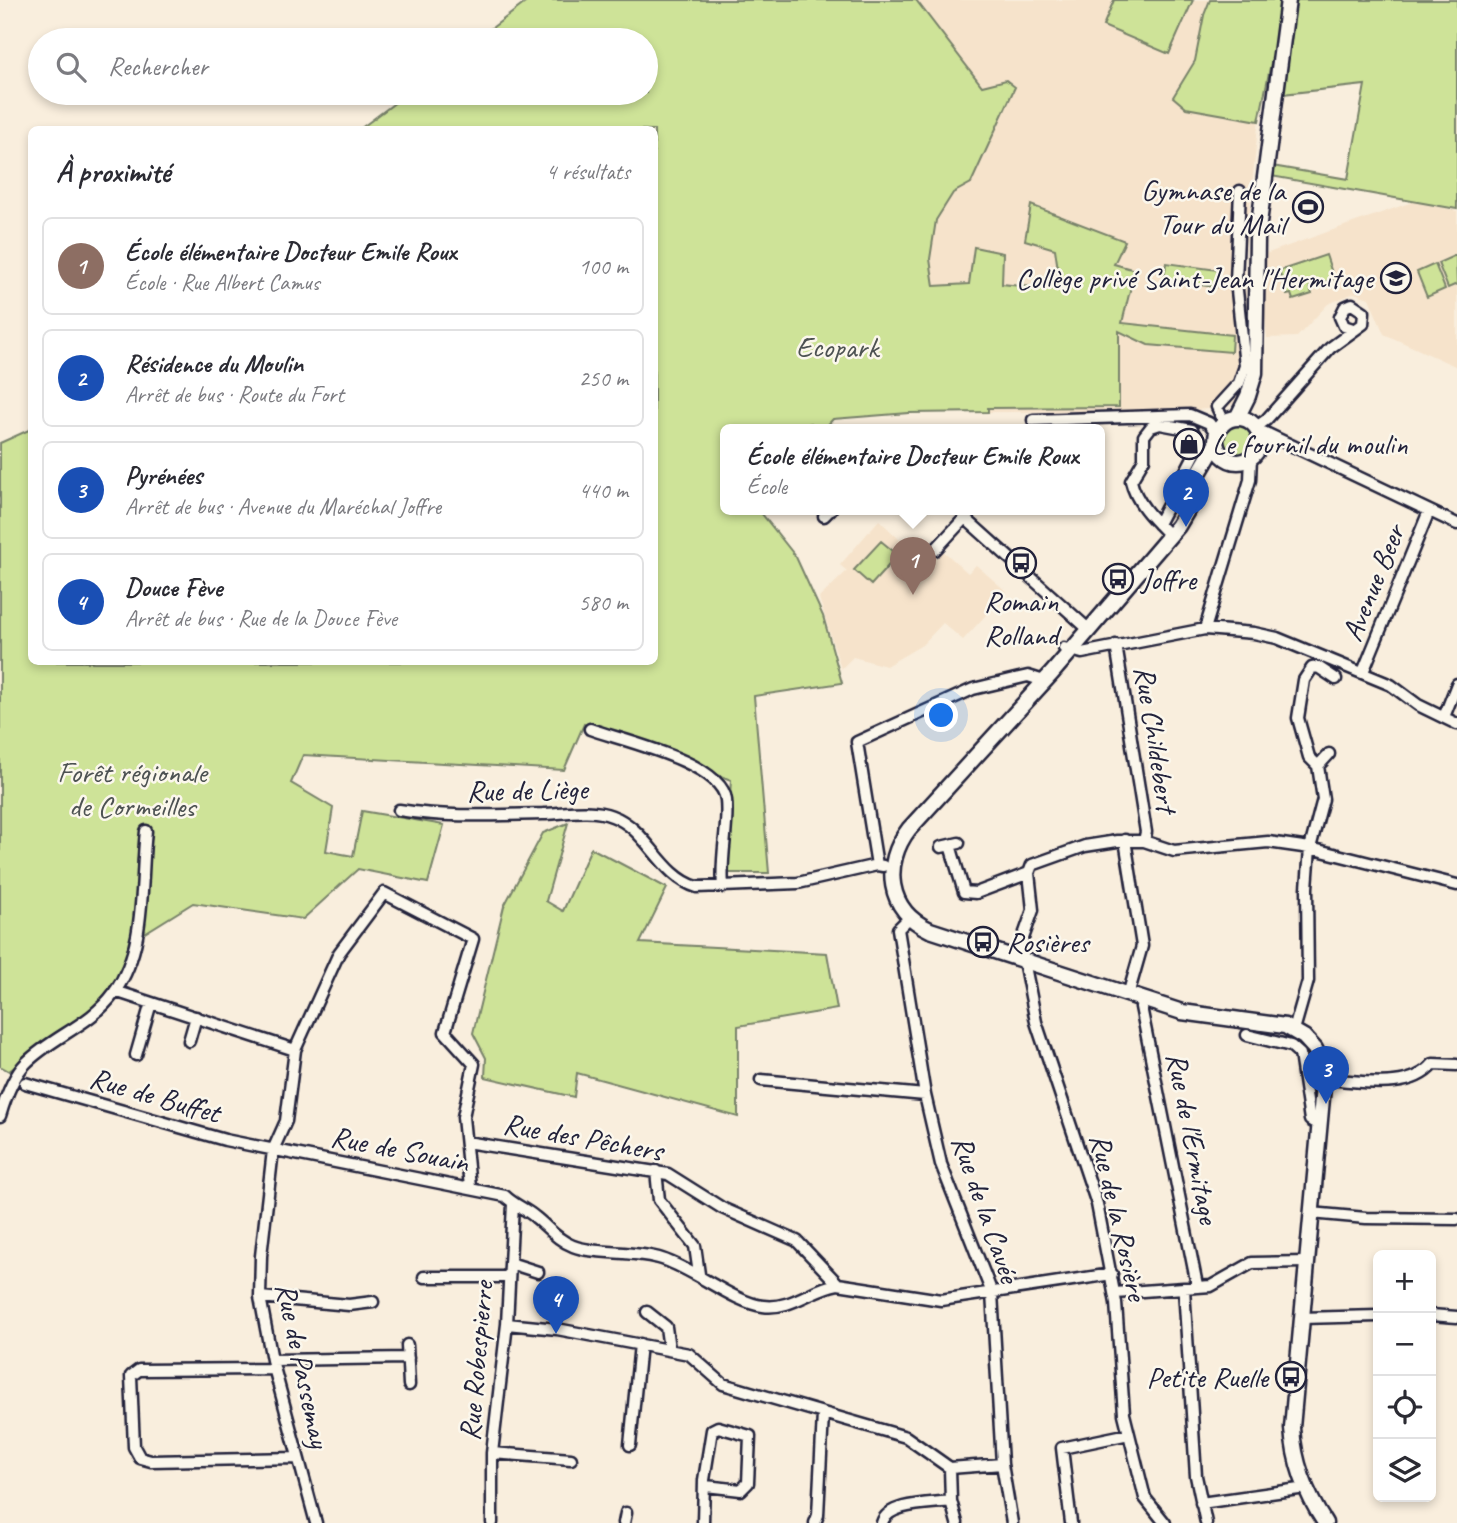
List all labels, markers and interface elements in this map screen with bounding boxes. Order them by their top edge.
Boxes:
search box [28,28,658,105]
icon: search [52,48,90,86]
text: Rechercher [108,50,208,83]
text: À proximité [56,153,170,191]
text: 4 résultats [546,157,630,186]
place label: Gymnase de la Tour du Mail [1141,171,1290,243]
sports icon: Gymnase de la Tour du Mail [1291,190,1325,224]
text: École élémentaire Docteur Emile Roux [125,235,456,268]
text: 1 [76,252,86,281]
text: 100 m [579,252,628,281]
place label: Collège privé Saint-Jean l'Hermitage [1016,259,1375,297]
school or university icon: Collège privé Saint-Jean l'Hermitage [1379,261,1413,295]
text: École · Rue Albert Camus [125,268,320,297]
park label: Ecopark [796,328,880,366]
text: Résidence du Moulin [125,347,303,380]
text: 2 [76,364,86,393]
text: 250 m [579,364,628,393]
text: Arrêt de bus · Route du Fort [125,380,344,409]
popup [720,424,1105,515]
place label: Le fournil du moulin [1212,425,1408,463]
shop icon: Le fournil du moulin [1172,427,1206,461]
text: École élémentaire Docteur Emile Roux [747,439,1078,472]
text: Pyrénées [125,459,202,492]
pin: 2 [1163,469,1209,527]
text: École [747,472,787,501]
text: 3 [76,476,86,505]
text: 440 m [579,476,628,505]
text: Arrêt de bus · Avenue du Maréchal Joffre [125,492,441,521]
street label: Avenue Beer [1333,516,1415,647]
pin: 1 [890,537,936,595]
bus stop icon: Romain Rolland [1004,546,1038,580]
place label: Joffre [1139,560,1198,598]
bus stop icon: Joffre [1101,562,1135,596]
text: Douce Fève [125,571,222,604]
place label: Romain Rolland [984,582,1062,654]
text: 4 [76,588,86,617]
text: 580 m [579,588,628,617]
text: Arrêt de bus · Rue de la Douce Fève [125,604,397,633]
street label: Rue Childebert [1126,663,1187,819]
your location [924,698,958,732]
park label: Forêt régionale de Cormeilles [57,753,209,825]
street label: Rue de Liège [466,770,590,810]
place label: Rosières [1006,923,1092,961]
bus stop icon: Rosières [966,925,1000,959]
pin: 3 [1303,1046,1349,1104]
street label: Rue de l'Ermitage [1158,1049,1229,1229]
street label: Rue de Buffet [86,1058,227,1133]
street label: Rue des Pêchers [500,1104,668,1170]
street label: Rue de Souain [328,1117,474,1181]
street label: Rue de la Cavée [943,1130,1030,1290]
street label: Rue de la Rosière [1081,1130,1157,1306]
map controls [1373,1250,1436,1502]
button: + [1373,1250,1436,1313]
pin: 4 [533,1276,579,1334]
street label: Rue Robespierre [450,1277,502,1442]
street label: Rue de Passemay [267,1279,339,1453]
button: − [1373,1313,1436,1376]
place label: Petite Ruelle [1147,1358,1270,1396]
bus stop icon: Petite Ruelle [1274,1360,1308,1394]
button: locate [1373,1376,1436,1439]
button: layers [1373,1439,1436,1502]

